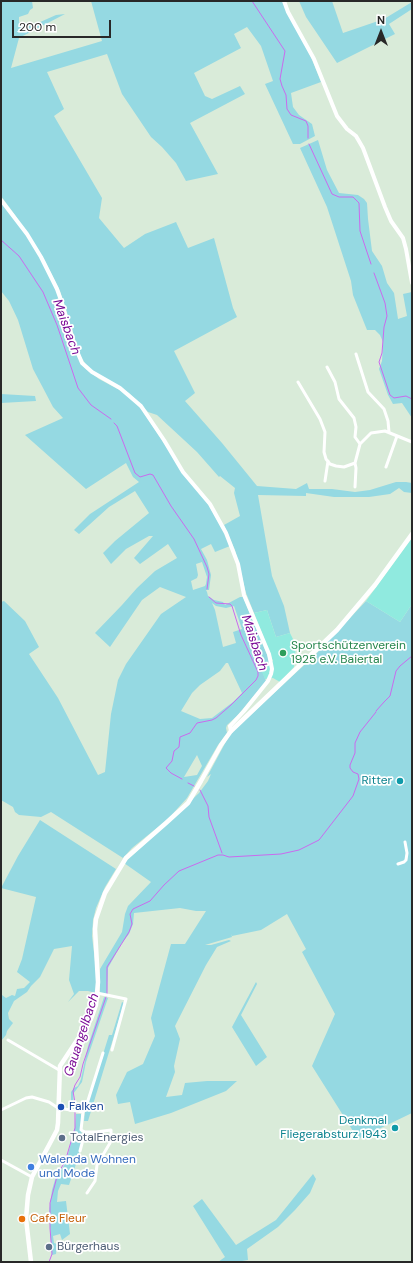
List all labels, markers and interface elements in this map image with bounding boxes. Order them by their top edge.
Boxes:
scale bar [14,12,113,38]
north arrow [361,12,401,52]
text: N [377,13,385,27]
text: 200 m [19,19,56,35]
water label: Maisbach [49,297,83,357]
water label: Maisbach [238,613,270,673]
place label: Sportschützenverein 1925 e.V. Baiertal [291,639,406,667]
marker: Sportschützenverein 1925 e.V. Baiertal [278,648,288,658]
place label: Ritter [361,774,392,788]
marker: Ritter [395,776,405,786]
water label: Gauangelbach [61,991,103,1079]
place label: Falken [69,1100,104,1114]
marker: Falken [56,1102,66,1112]
place label: Denkmal Fliegerabsturz 1943 [280,1114,387,1142]
marker: Denkmal Fliegerabsturz 1943 [390,1123,400,1133]
place label: TotalEnergies [70,1131,144,1145]
marker: TotalEnergies [57,1133,67,1143]
place label: Walenda Wohnen und Mode [39,1153,136,1181]
marker: Walenda Wohnen und Mode [26,1162,36,1172]
place label: Cafe Fleur [30,1212,86,1226]
marker: Cafe Fleur [17,1214,27,1224]
place label: Bürgerhaus [57,1240,119,1254]
marker: Bürgerhaus [44,1242,54,1252]

